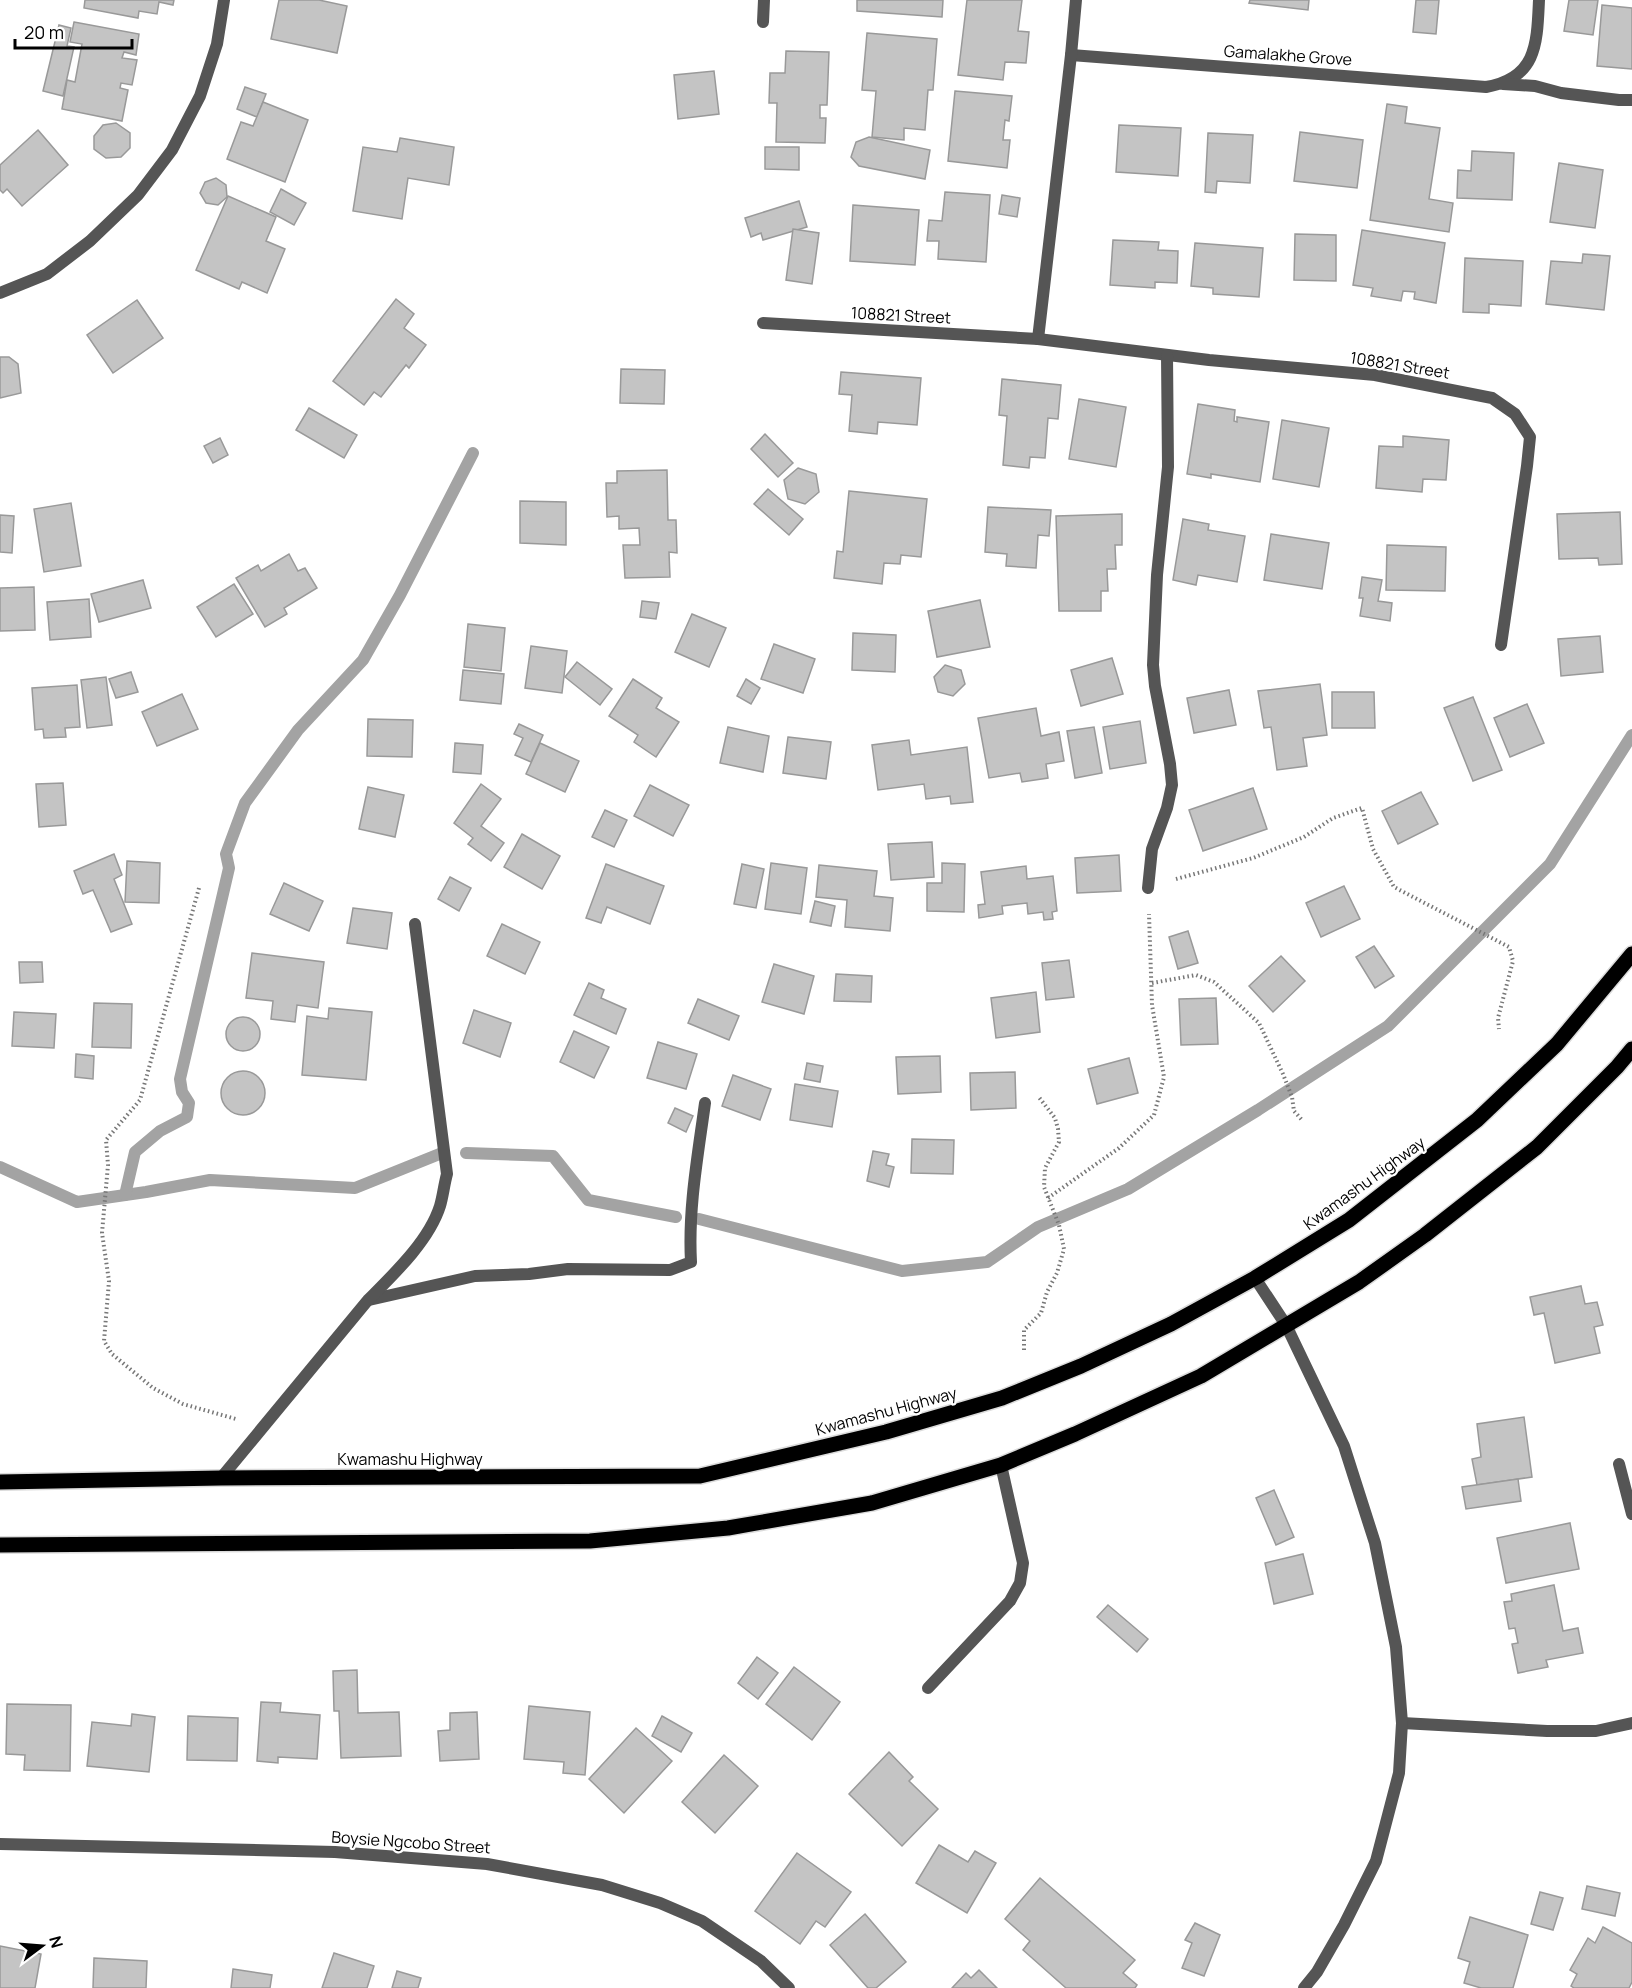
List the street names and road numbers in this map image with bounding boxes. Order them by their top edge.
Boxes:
street label: Gamalakhe Grove [1223,40,1353,70]
street label: 108821 Street [850,301,952,329]
street label: 108821 Street [1349,346,1451,384]
street label: Kwamashu Highway [1299,1131,1430,1235]
street label: Kwamashu Highway [813,1381,960,1440]
street label: Kwamashu Highway [337,1448,483,1470]
street label: Boysie Ngcobo Street [331,1825,491,1859]

